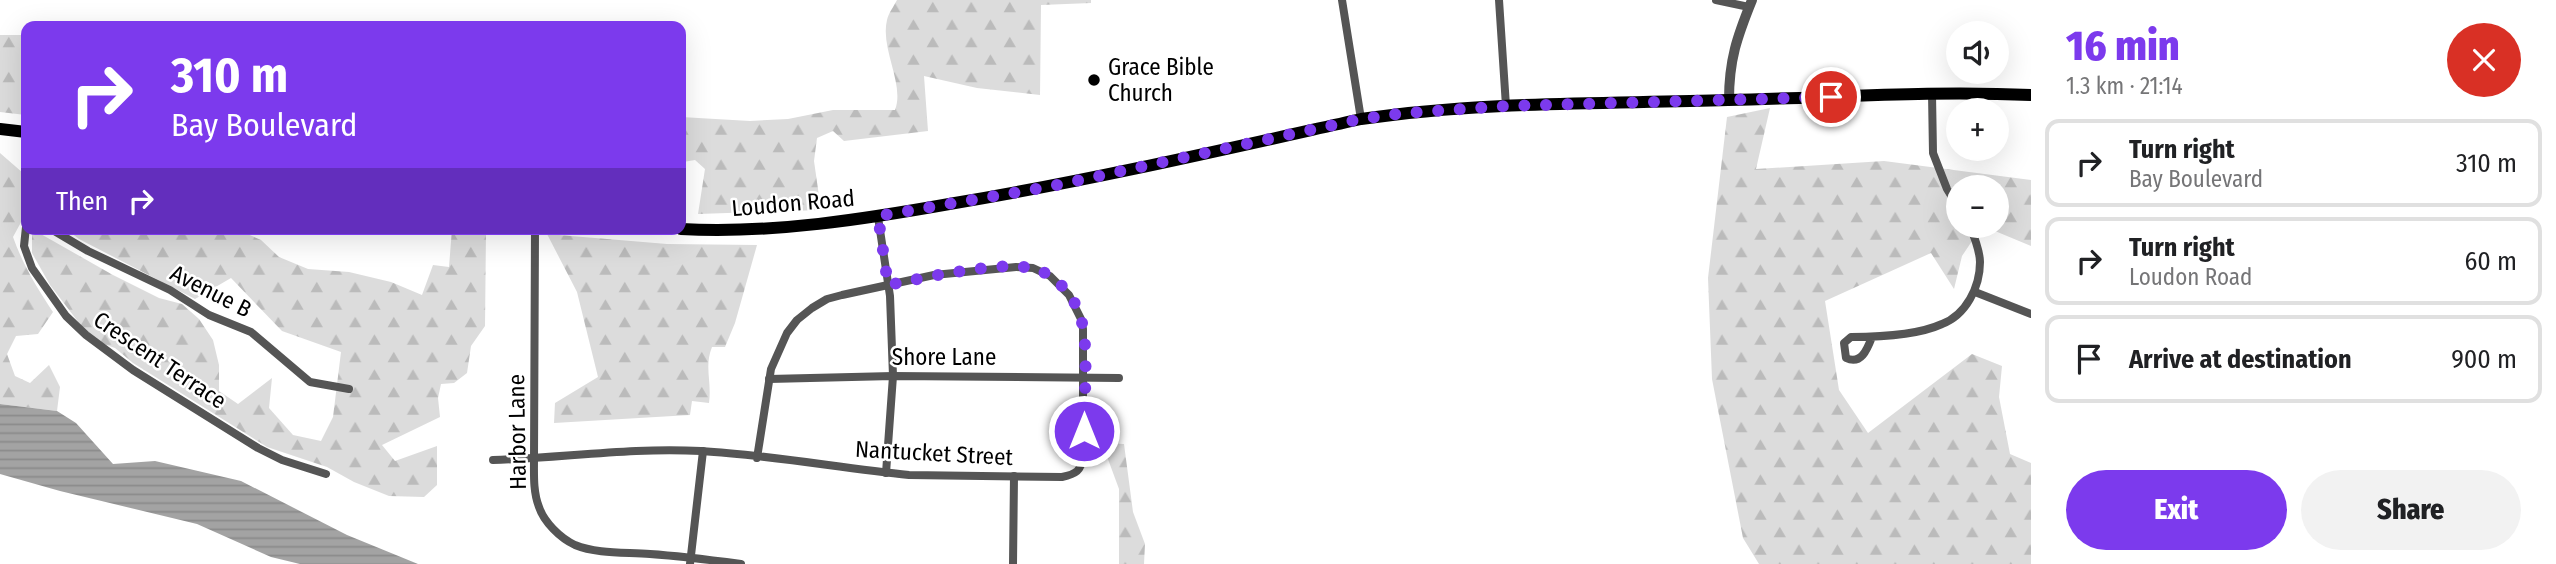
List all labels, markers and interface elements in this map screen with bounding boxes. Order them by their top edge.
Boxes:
map controls [1946,21,2009,238]
button: sound [1946,21,2009,84]
text: 16 min [2066,21,2180,71]
button: close [2447,23,2521,97]
text: 310 m [171,46,288,105]
icon: right [56,49,147,140]
place label: Grace Bible Church [1108,53,1214,107]
pin [1801,67,1861,127]
marker: Grace Bible Church [1086,72,1102,88]
text: 1.3 km · 21:14 [2066,72,2183,100]
icon: arrive [1812,78,1850,116]
button: + [1946,98,2009,161]
text: Bay Boulevard [171,106,357,144]
text: Turn right [2129,134,2235,165]
icon: right [2070,144,2108,182]
text: 310 m [2456,148,2517,179]
text: Bay Boulevard [2129,165,2263,193]
button: − [1946,175,2009,238]
icon: right [122,182,160,220]
street label: Loudon Road [730,184,856,222]
text: Then [56,186,108,217]
text: Turn right [2129,232,2235,263]
icon: right [2070,242,2108,280]
text: 60 m [2464,246,2517,277]
street label: Avenue B [166,259,256,323]
text: Loudon Road [2129,263,2252,291]
street label: Crescent Terrace [88,305,232,415]
icon: arrive [2070,340,2108,378]
street label: Shore Lane [892,343,996,371]
text: Arrive at destination [2129,344,2352,375]
text: 900 m [2451,344,2517,375]
street label: Harbor Lane [502,374,532,490]
position arrow [1047,394,1121,468]
street label: Nantucket Street [854,435,1014,471]
button: Exit [2066,470,2287,550]
button: Share [2301,470,2521,550]

